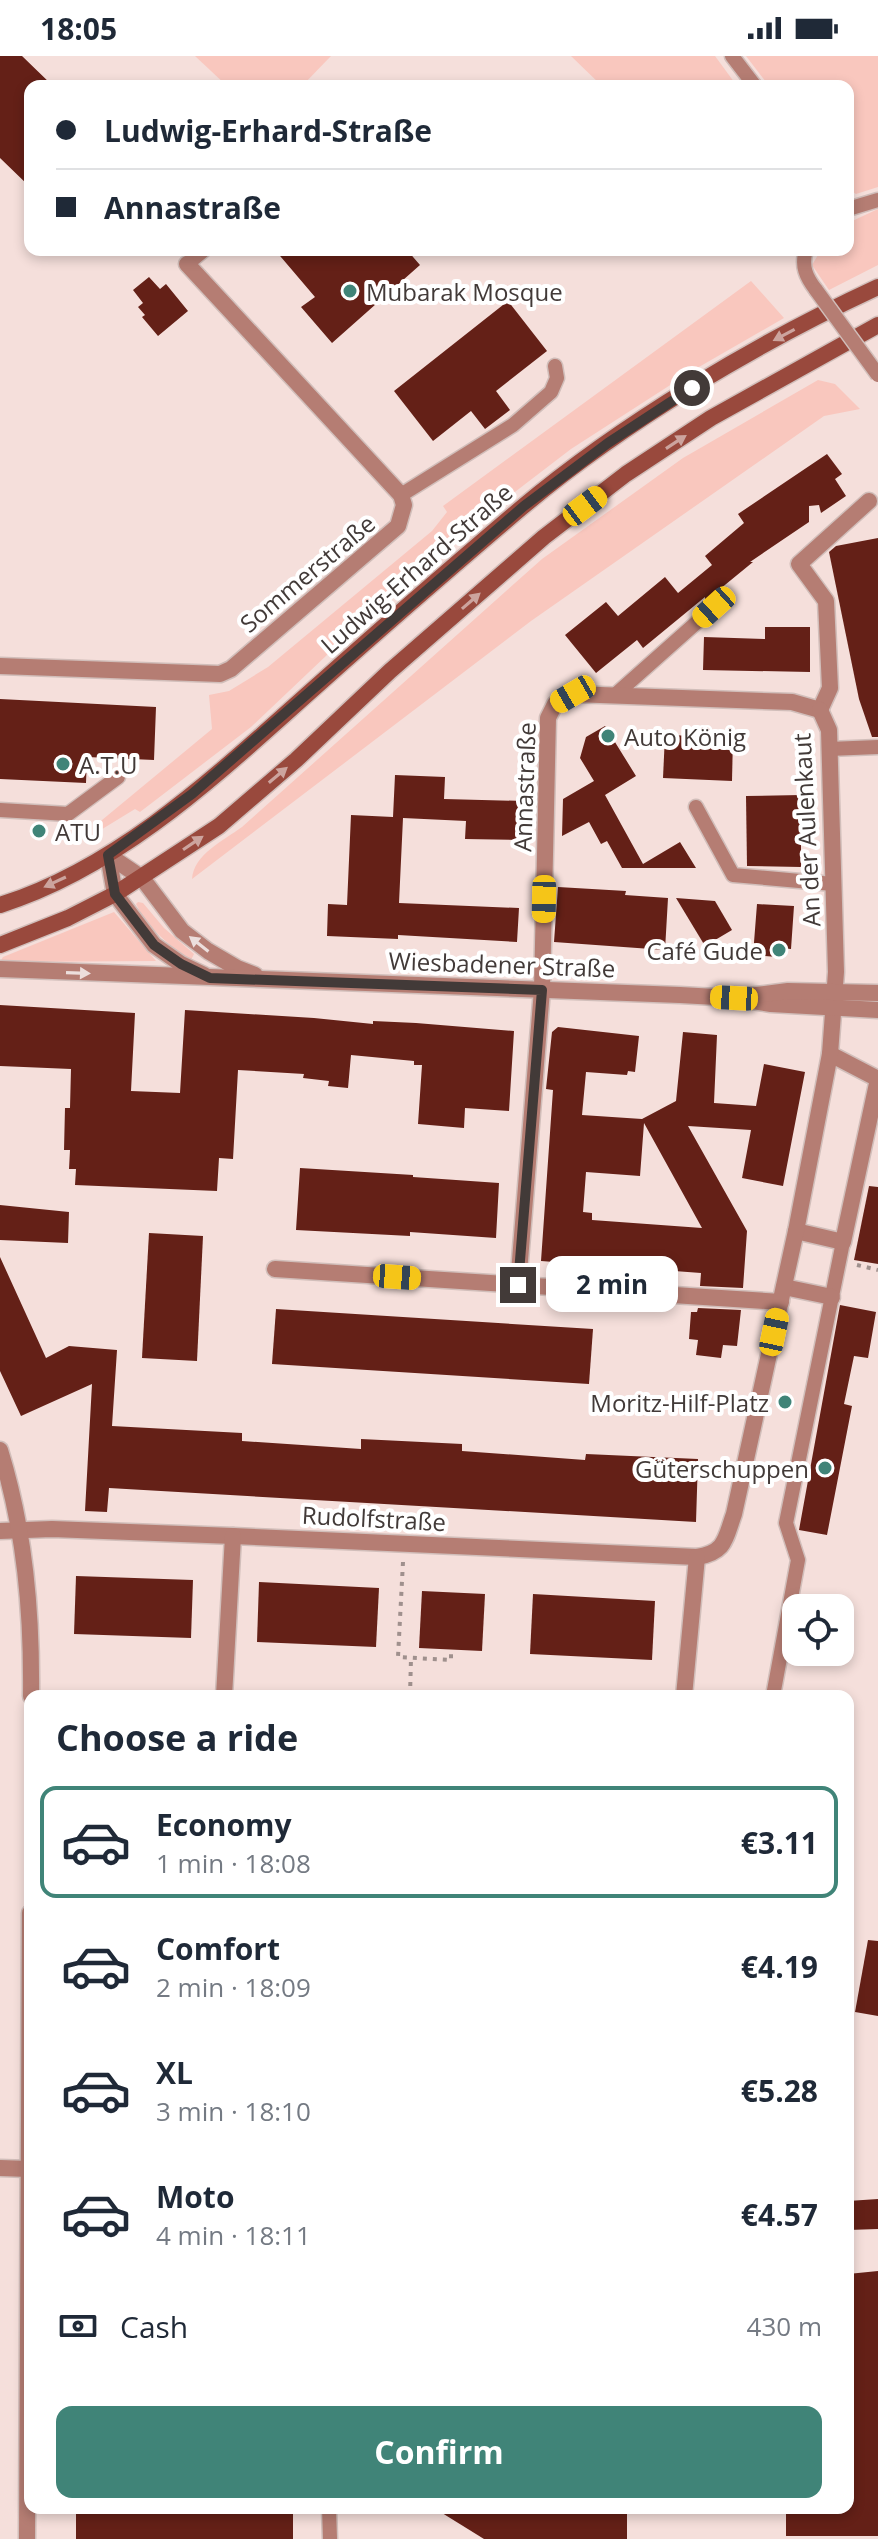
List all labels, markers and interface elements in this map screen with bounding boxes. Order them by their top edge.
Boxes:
text: 18:05 [40,8,117,49]
text: Ludwig-Erhard-Straße [104,110,432,151]
text: Annastraße [104,187,281,228]
place label: Mubarak Mosque [366,275,563,308]
marker: Mubarak Mosque [341,282,359,300]
one-way arrow [772,328,795,341]
route start [674,370,710,406]
one-way arrow [665,434,686,449]
street label: Ludwig-Erhard-Straße [313,475,519,661]
car [559,482,611,530]
street label: Sommerstraße [232,507,382,639]
car [688,582,740,632]
one-way arrow [461,592,480,610]
car [546,672,600,716]
place label: Auto König [624,720,746,753]
street label: Annastraße [505,722,543,852]
marker: Auto König [599,727,617,745]
street label: An der Aulenkaut [784,732,828,928]
place label: A.T.U [79,748,138,781]
marker: A.T.U [54,755,72,773]
one-way arrow [268,767,288,784]
place label: ATU [55,815,101,848]
marker: ATU [30,822,48,840]
one-way arrow [183,836,204,851]
one-way arrow [43,875,67,889]
car [532,875,556,923]
place label: Café Gude [646,934,763,967]
one-way arrow [189,936,209,952]
marker: Café Gude [770,941,788,959]
street label: Wiesbadener Straße [388,944,616,984]
one-way arrow [66,966,91,979]
car [709,985,759,1011]
callout: 2 min [546,1257,678,1313]
car [372,1263,422,1291]
text: 2 min [576,1266,648,1302]
route end [500,1267,536,1303]
car [757,1306,791,1358]
place label: Moritz-Hilf-Platz [590,1386,769,1419]
marker: Moritz-Hilf-Platz [776,1393,794,1411]
place label: Güterschuppen [635,1452,809,1485]
marker: Güterschuppen [816,1459,834,1477]
street label: Rudolfstraße [301,1498,447,1538]
map controls [782,1594,854,1666]
button: locate [782,1594,854,1666]
text: Choose a ride [56,1713,298,1762]
text: Economy [156,1804,292,1845]
icon: car [60,1806,132,1878]
text: €3.11 [741,1822,818,1863]
text: 1 min · 18:08 [156,1845,311,1881]
text: Comfort [156,1928,280,1969]
icon: car [60,1930,132,2002]
text: €4.19 [741,1946,818,1987]
text: 2 min · 18:09 [156,1969,311,2005]
text: XL [156,2052,193,2093]
icon: car [60,2054,132,2126]
text: €5.28 [741,2070,818,2111]
text: 3 min · 18:10 [156,2093,311,2129]
text: Moto [156,2176,234,2217]
icon: car [60,2178,132,2250]
text: €4.57 [741,2194,818,2235]
text: 4 min · 18:11 [156,2217,311,2253]
icon: cash [56,2304,100,2348]
text: Cash [120,2306,188,2347]
text: 430 m [747,2308,822,2344]
button: Confirm [56,2406,822,2498]

